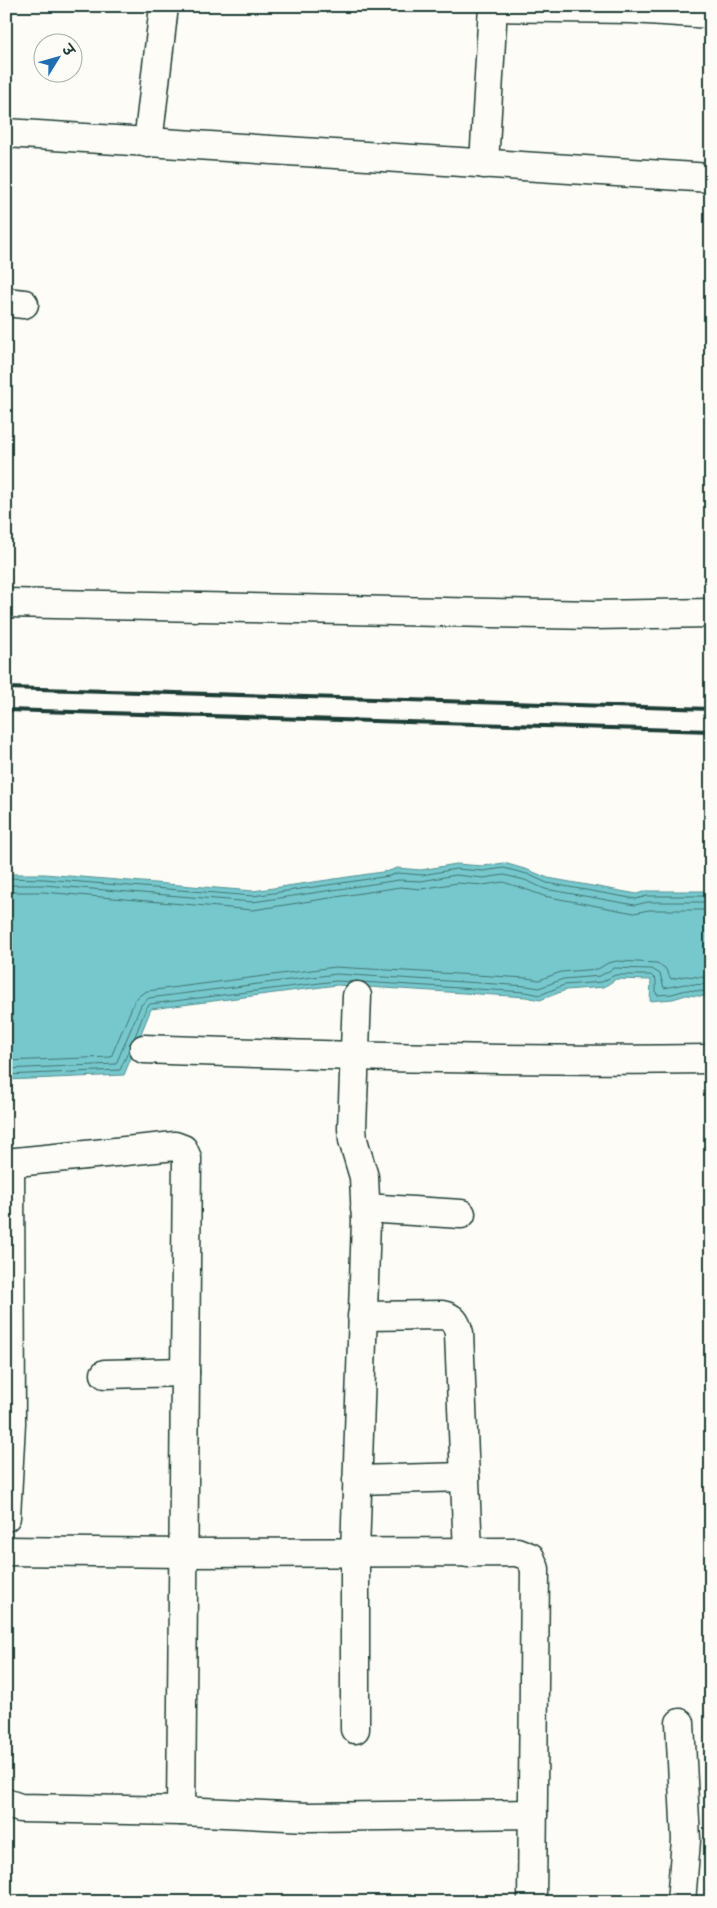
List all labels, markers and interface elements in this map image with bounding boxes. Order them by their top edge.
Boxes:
north arrow [32,32,82,82]
text: उ [57,39,79,61]

